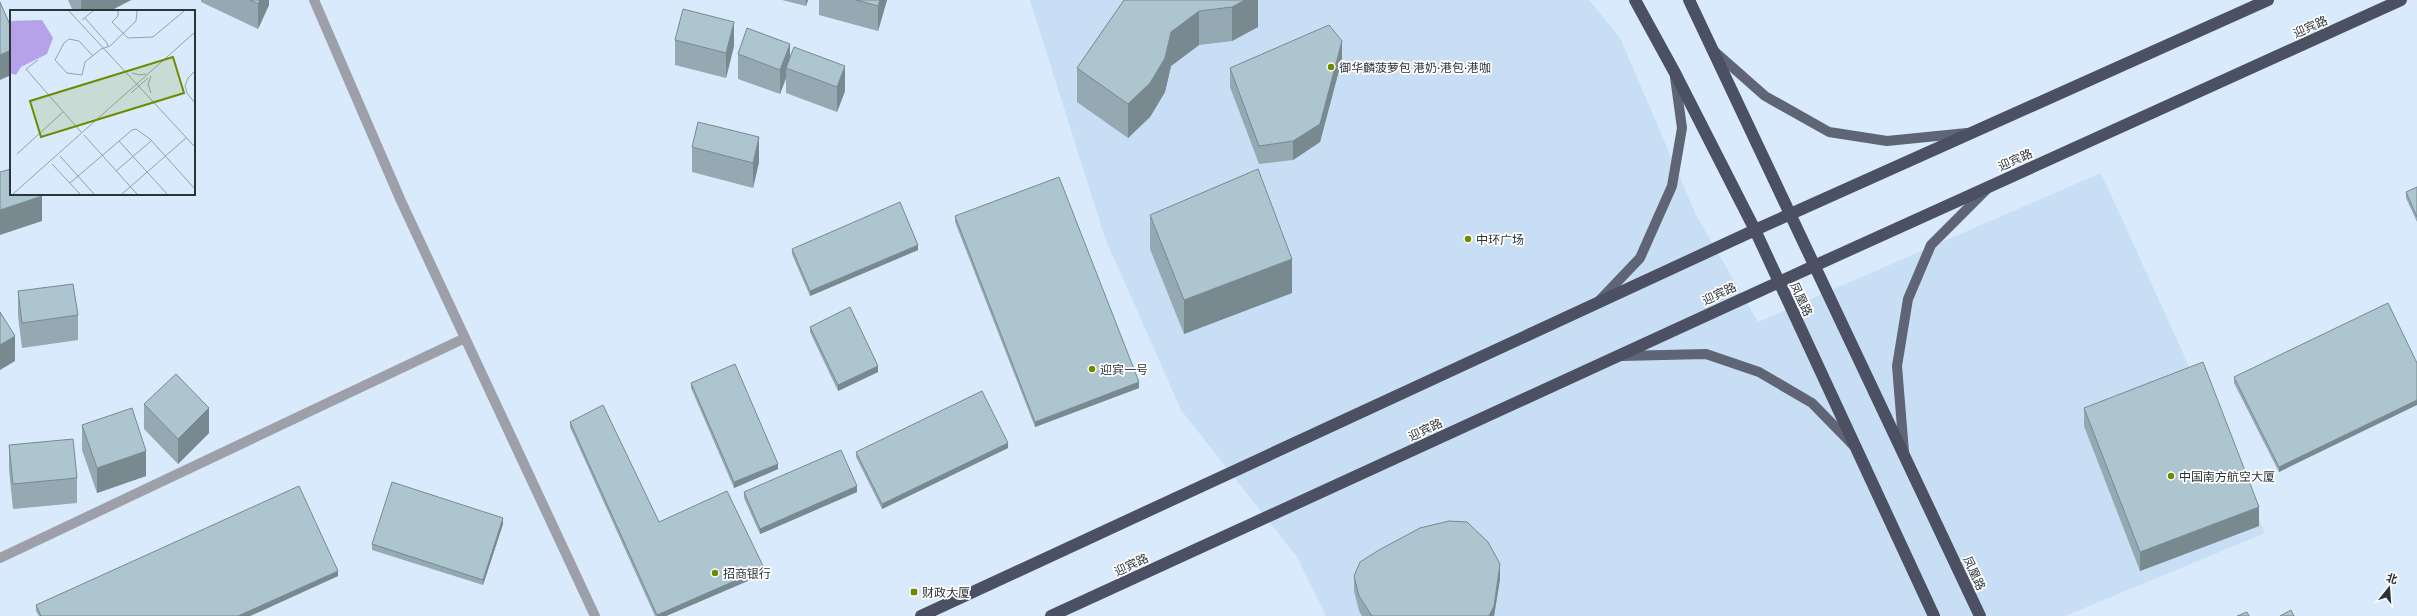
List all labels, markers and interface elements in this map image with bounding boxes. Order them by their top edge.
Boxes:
inset map [10,10,195,195]
street label: 迎宾路 [2291,12,2329,40]
place label: 御华麟菠萝包 港奶·港包·港咖 [1339,60,1491,74]
marker: 御华麟菠萝包 港奶·港包·港咖 [1326,62,1336,72]
street label: 迎宾路 [1996,145,2034,173]
place label: 中环广场 [1476,232,1524,246]
marker: 中环广场 [1463,234,1473,244]
street label: 迎宾路 [1700,279,1738,307]
street label: 凤凰路 [1788,280,1816,318]
place label: 迎宾一号 [1100,362,1148,376]
marker: 迎宾一号 [1087,364,1097,374]
street label: 迎宾路 [1406,415,1444,443]
place label: 中国南方航空大厦 [2179,469,2275,483]
marker: 中国南方航空大厦 [2166,471,2176,481]
street label: 迎宾路 [1112,550,1150,578]
street label: 凤凰路 [1961,554,1989,592]
place label: 招商银行 [723,566,771,580]
marker: 招商银行 [710,568,720,578]
north arrow [2369,568,2409,608]
text: 北 [2385,570,2399,586]
place label: 财政大厦 [922,585,970,599]
marker: 财政大厦 [909,587,919,597]

